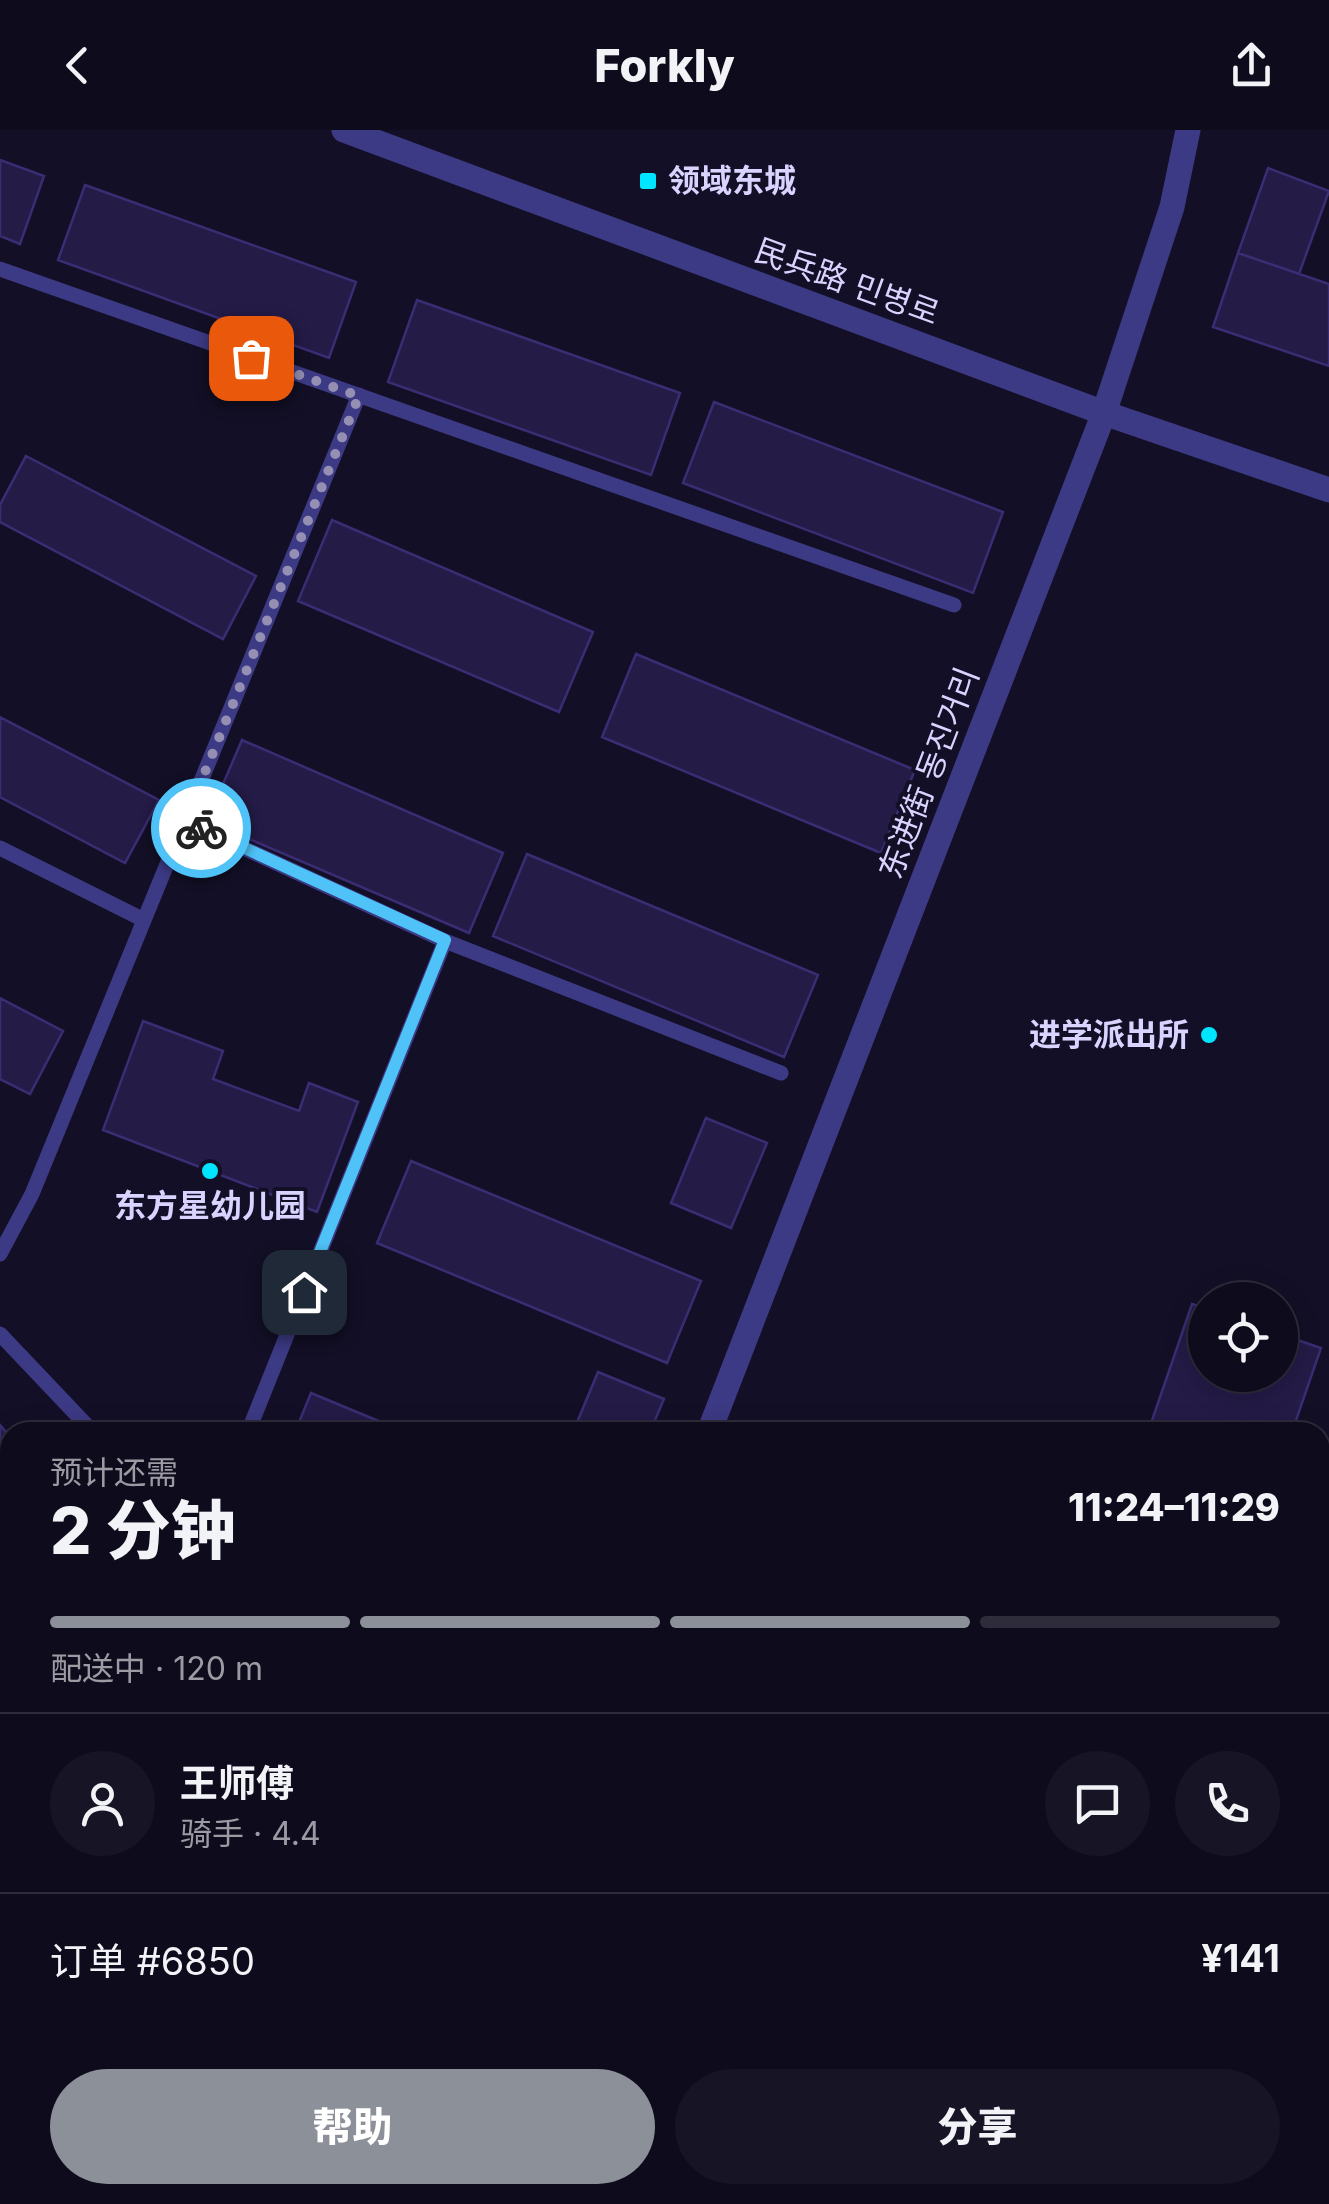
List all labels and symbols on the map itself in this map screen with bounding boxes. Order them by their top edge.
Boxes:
place label: 领域东城 [668,161,796,200]
marker: 领域东城 [637,170,659,192]
street label: 民兵路 민병로 [750,230,945,333]
pin [209,316,294,401]
street label: 东进街 동진거리 [870,662,987,884]
courier [151,778,251,878]
place label: 进学派出所 [1029,1015,1189,1054]
marker: 进学派出所 [1198,1024,1220,1046]
marker: 东方星幼儿园 [199,1160,221,1182]
place label: 东方星幼儿园 [114,1186,306,1225]
pin [262,1250,347,1335]

